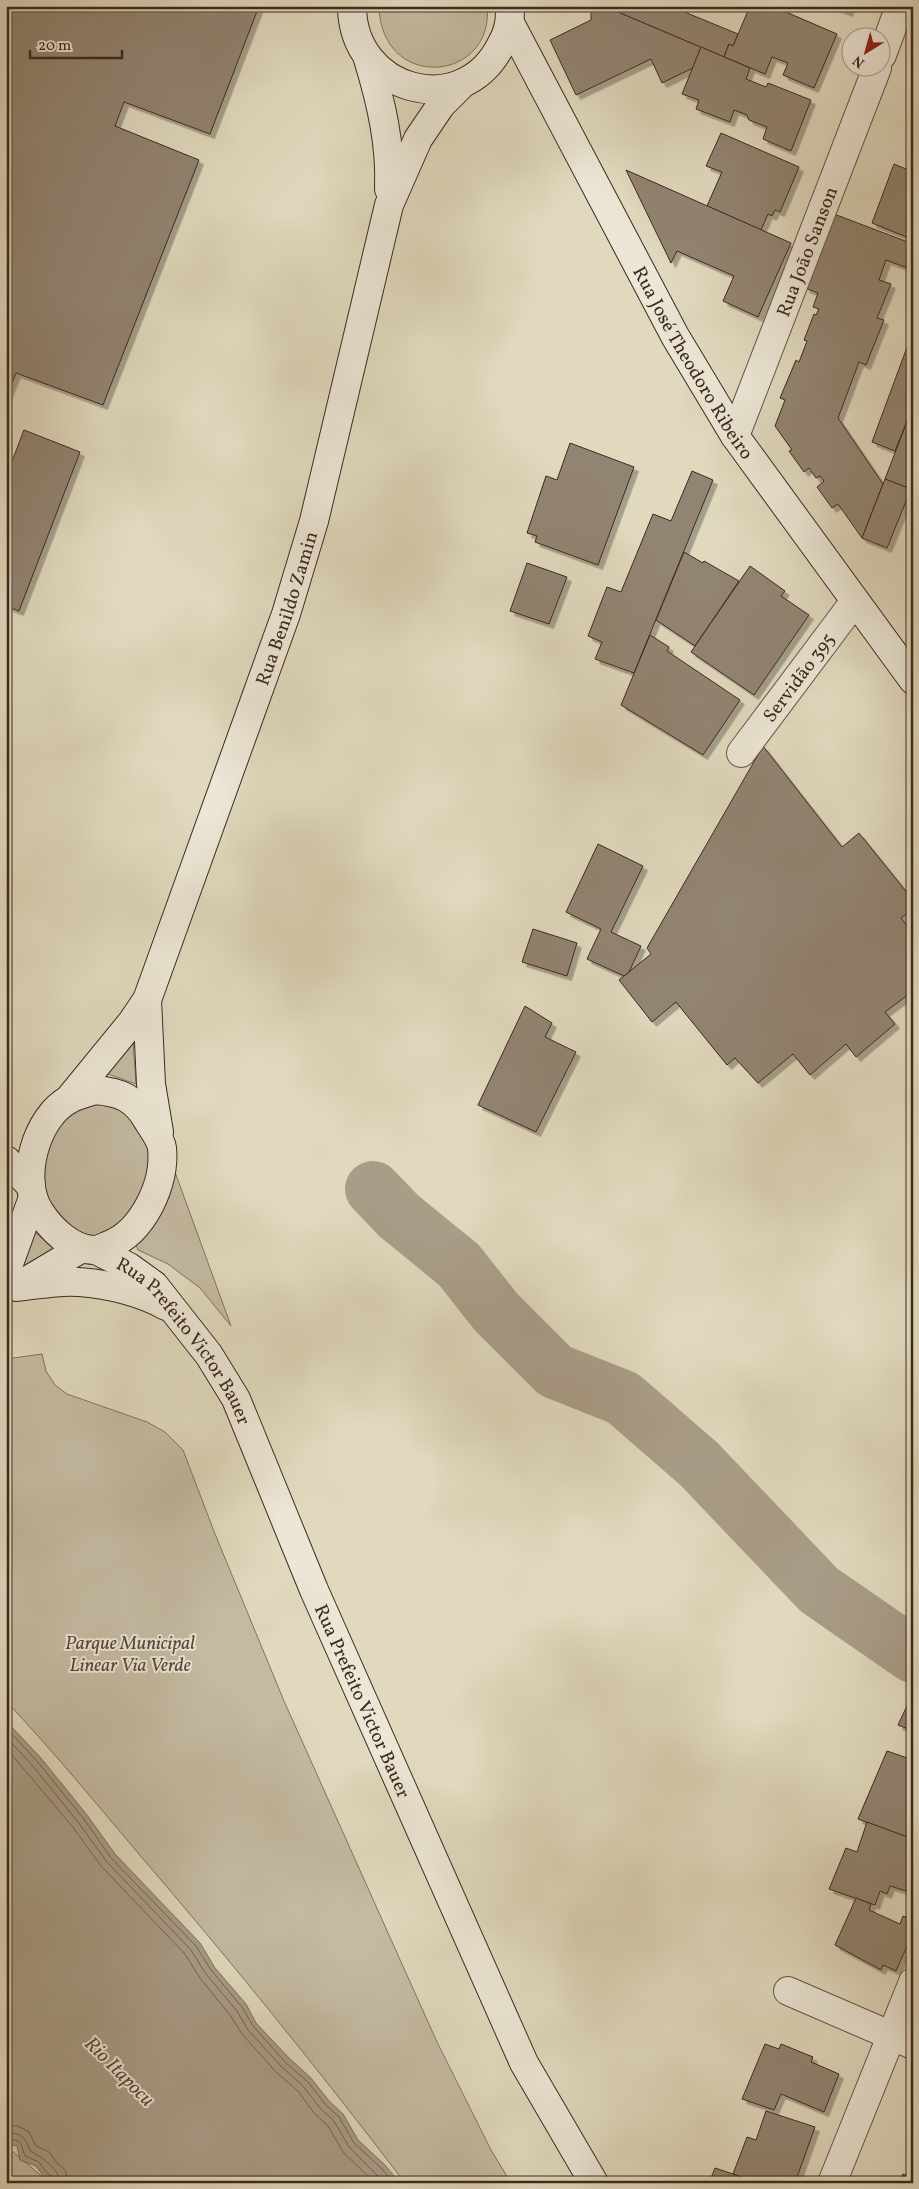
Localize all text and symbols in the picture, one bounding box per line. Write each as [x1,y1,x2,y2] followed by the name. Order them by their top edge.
[30,28,122,60] scale bar
[842,28,892,78] north arrow
[38,36,71,57] text: 20 m
[849,51,869,72] text: N
[771,183,845,321] street label: Rua João Sanson
[626,262,759,465] street label: Rua José Theodoro Ribeiro
[250,529,325,689] street label: Rua Benildo Zamin
[758,628,842,728] street label: Servidão 395
[111,1252,256,1429] street label: Rua Prefeito Victor Bauer
[307,1600,416,1803] street label: Rua Prefeito Victor Bauer
[65,1631,195,1679] park label: Parque Municipal Linear Via Verde
[77,2031,160,2114] water label: Rio Itapocu

